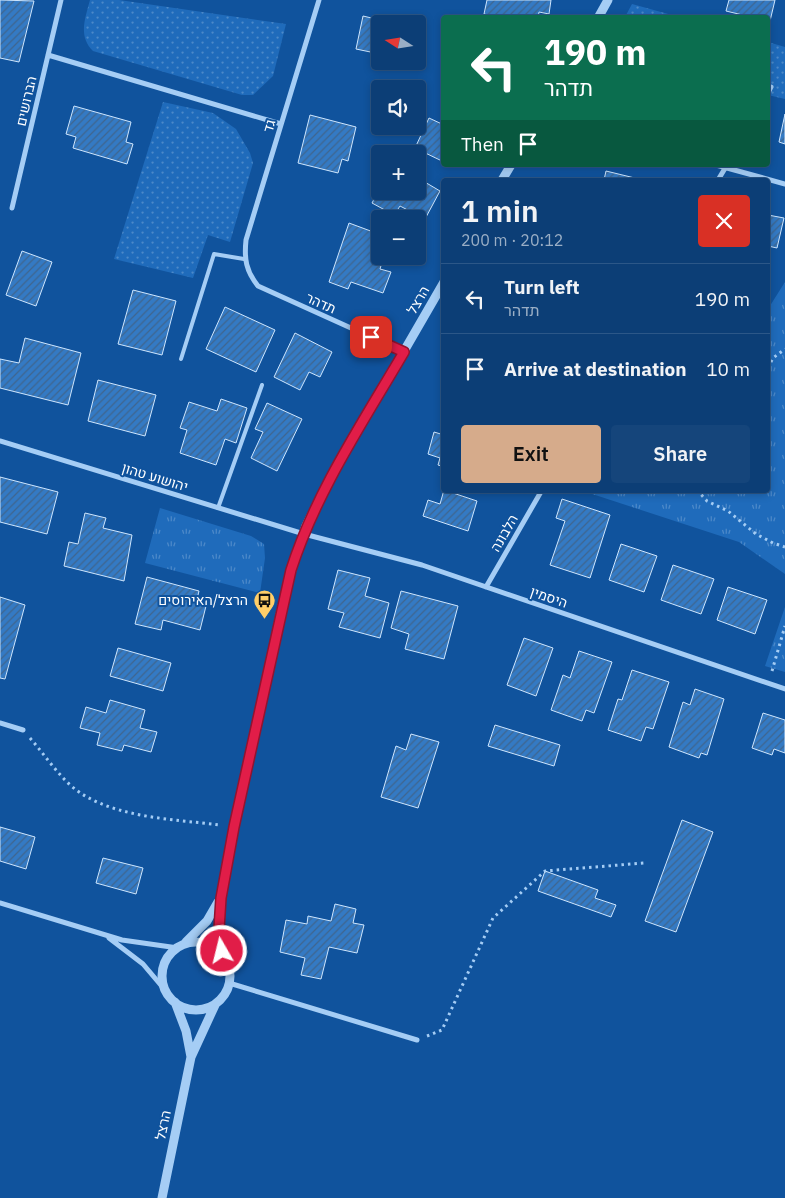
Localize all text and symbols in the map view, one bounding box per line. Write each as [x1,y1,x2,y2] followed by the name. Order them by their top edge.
[371,15,426,70] north arrow
[371,15,426,265] map controls
[544,29,647,75] text: 190 m
[461,35,526,100] icon: left
[544,73,593,102] text: תדהר
[12,74,40,128] street label: הברושים
[371,80,426,135] button: sound
[259,117,279,135] street label: גד
[514,130,542,158] icon: arrive
[461,132,504,156] text: Then
[371,145,426,200] button: +
[461,191,539,230] text: 1 min
[698,195,750,247] button: close
[371,210,426,265] button: −
[461,230,563,250] text: 200 m · 20:12
[504,275,580,299] text: Turn left
[403,283,433,317] street label: הרצל
[461,285,489,313] icon: left
[695,287,750,311] text: 190 m
[303,288,339,318] street label: תדהר
[504,300,540,320] text: תדהר
[350,316,392,358] pin
[357,323,385,351] icon: arrive
[461,355,489,383] icon: arrive
[504,357,687,381] text: Arrive at destination
[706,357,750,381] text: 10 m
[461,425,601,483] button: Exit
[611,425,750,483] button: Share
[120,458,190,496] street label: יהושוע טהון
[486,511,522,555] street label: הלבונה
[528,582,570,612] street label: היסמין
[252,588,276,619] bus stop icon: הרצל/האירוסים
[158,591,248,609] place label: הרצל/האירוסים
[195,924,247,976] position arrow
[151,1108,175,1142] street label: הרצל

